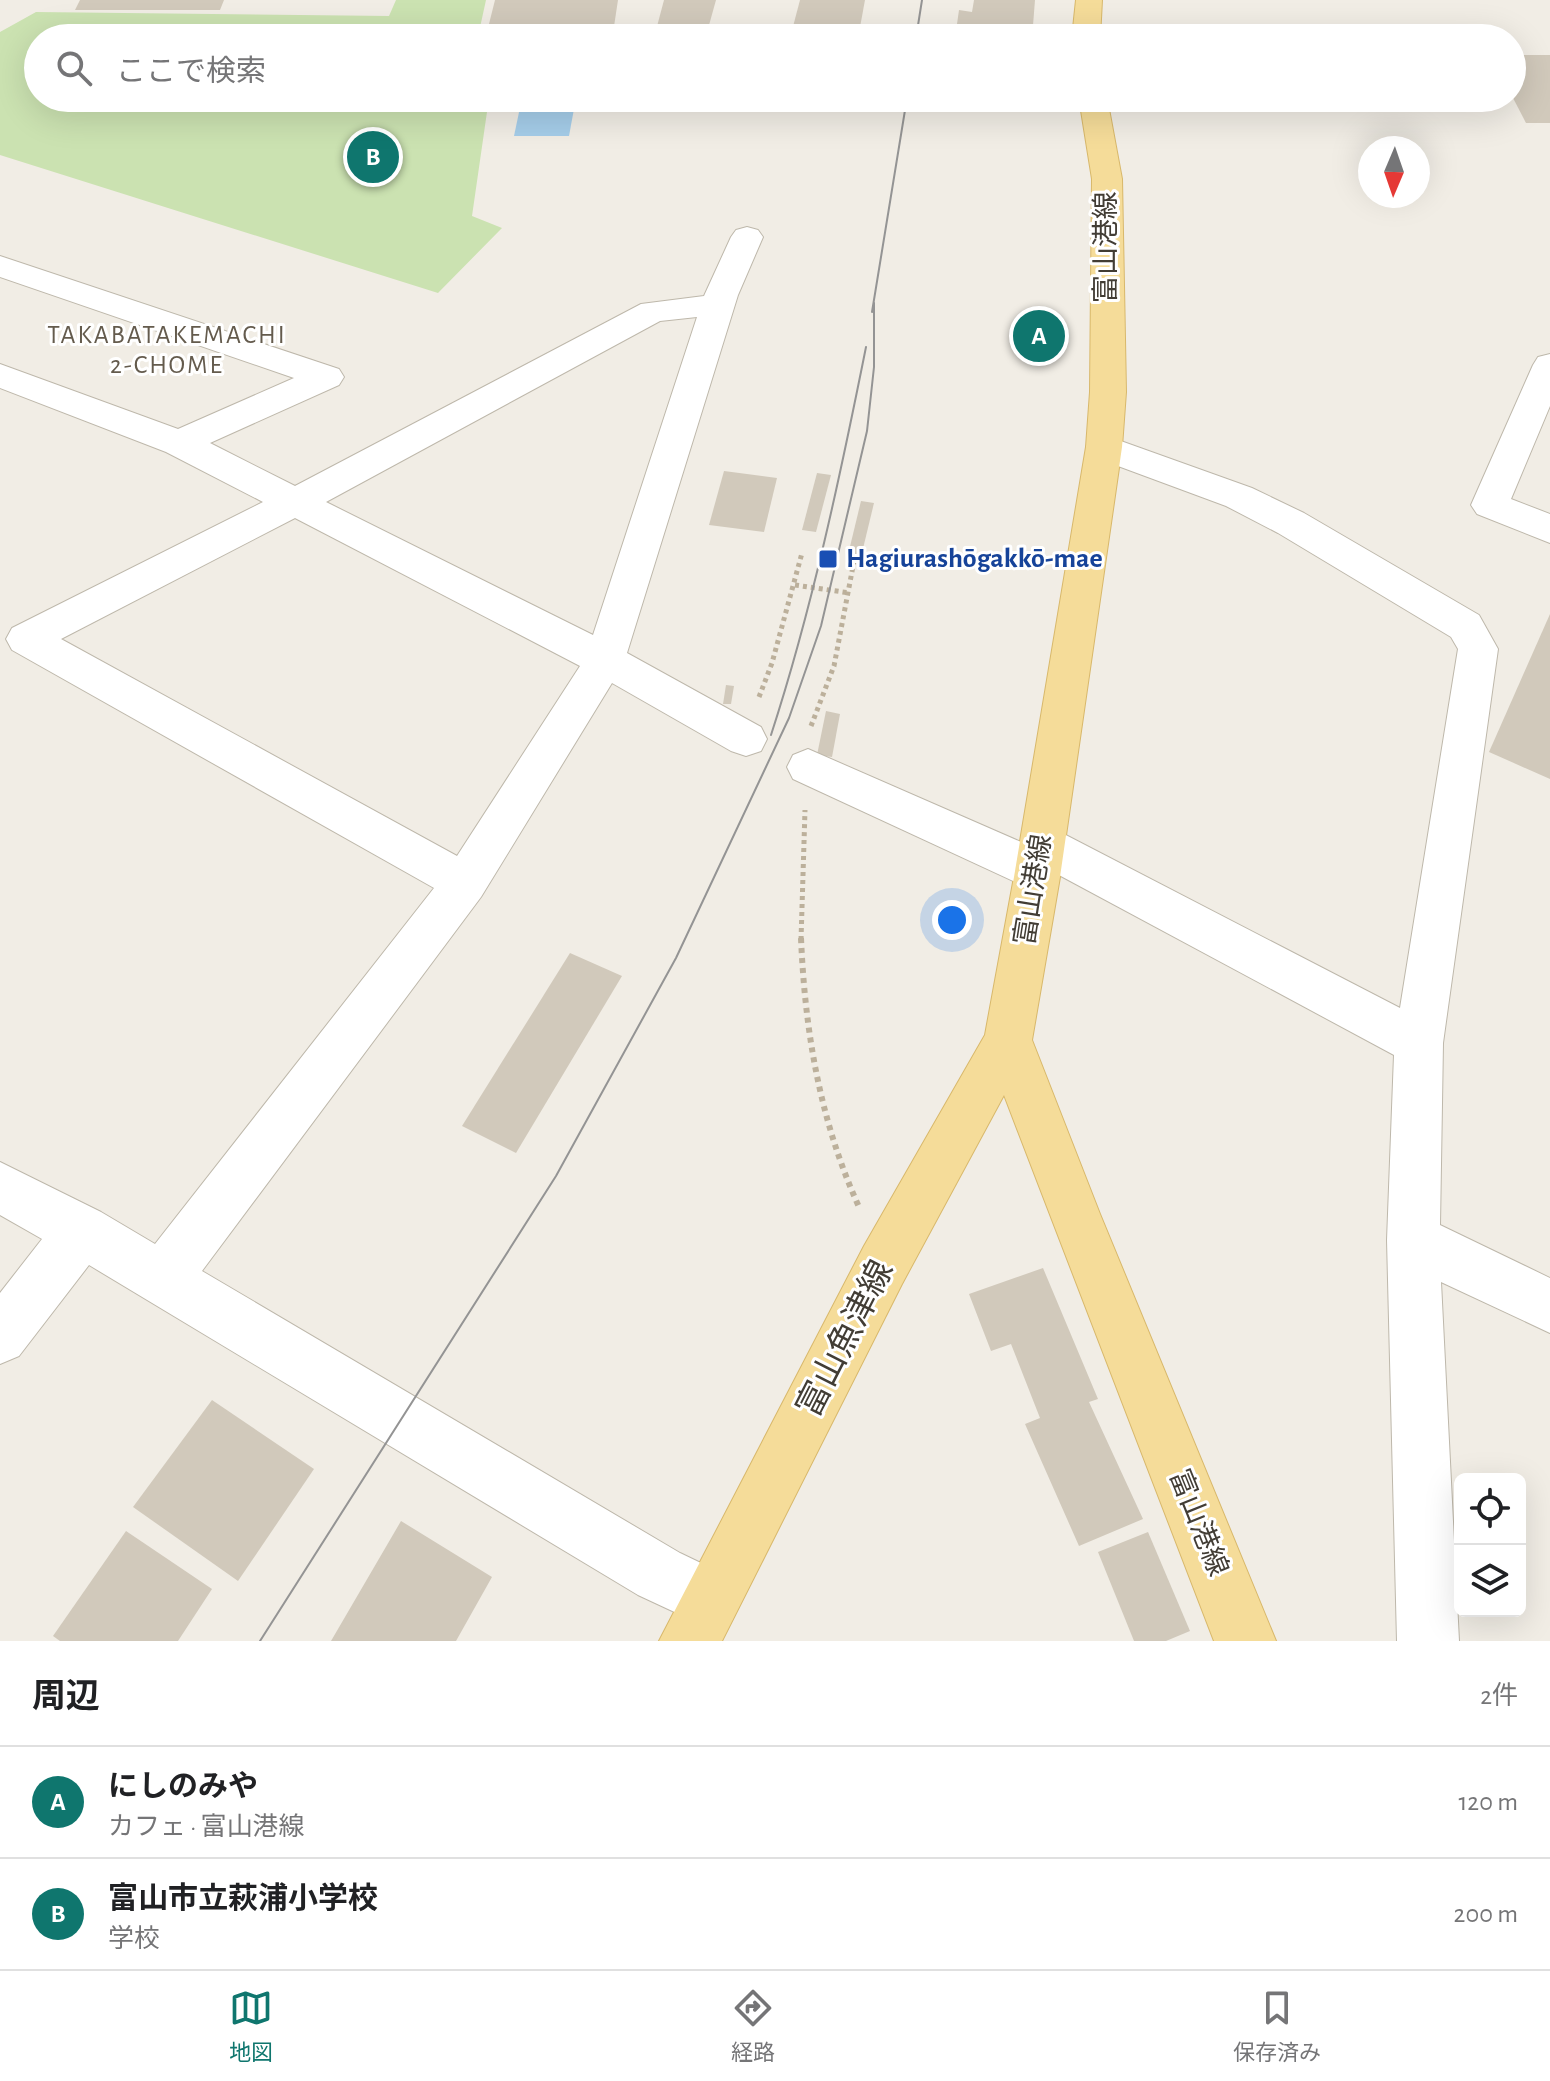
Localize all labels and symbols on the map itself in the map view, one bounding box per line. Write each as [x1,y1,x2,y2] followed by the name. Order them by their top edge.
[347,127,399,187] pin: B
[1358,136,1430,208] north arrow
[1091,191,1121,303] street label: 富山港線
[1013,306,1065,366] pin: A
[47,322,287,378] district label: TAKABATAKEMACHI 2-CHOME
[846,545,1103,573] place label: Hagiurashōgakkō-mae
[817,548,839,570] marker: Hagiurashōgakkō-mae
[1009,832,1057,948] street label: 富山港線
[932,900,972,940] your location
[790,1255,900,1422] street label: 富山魚津線
[1164,1465,1234,1580] street label: 富山港線

